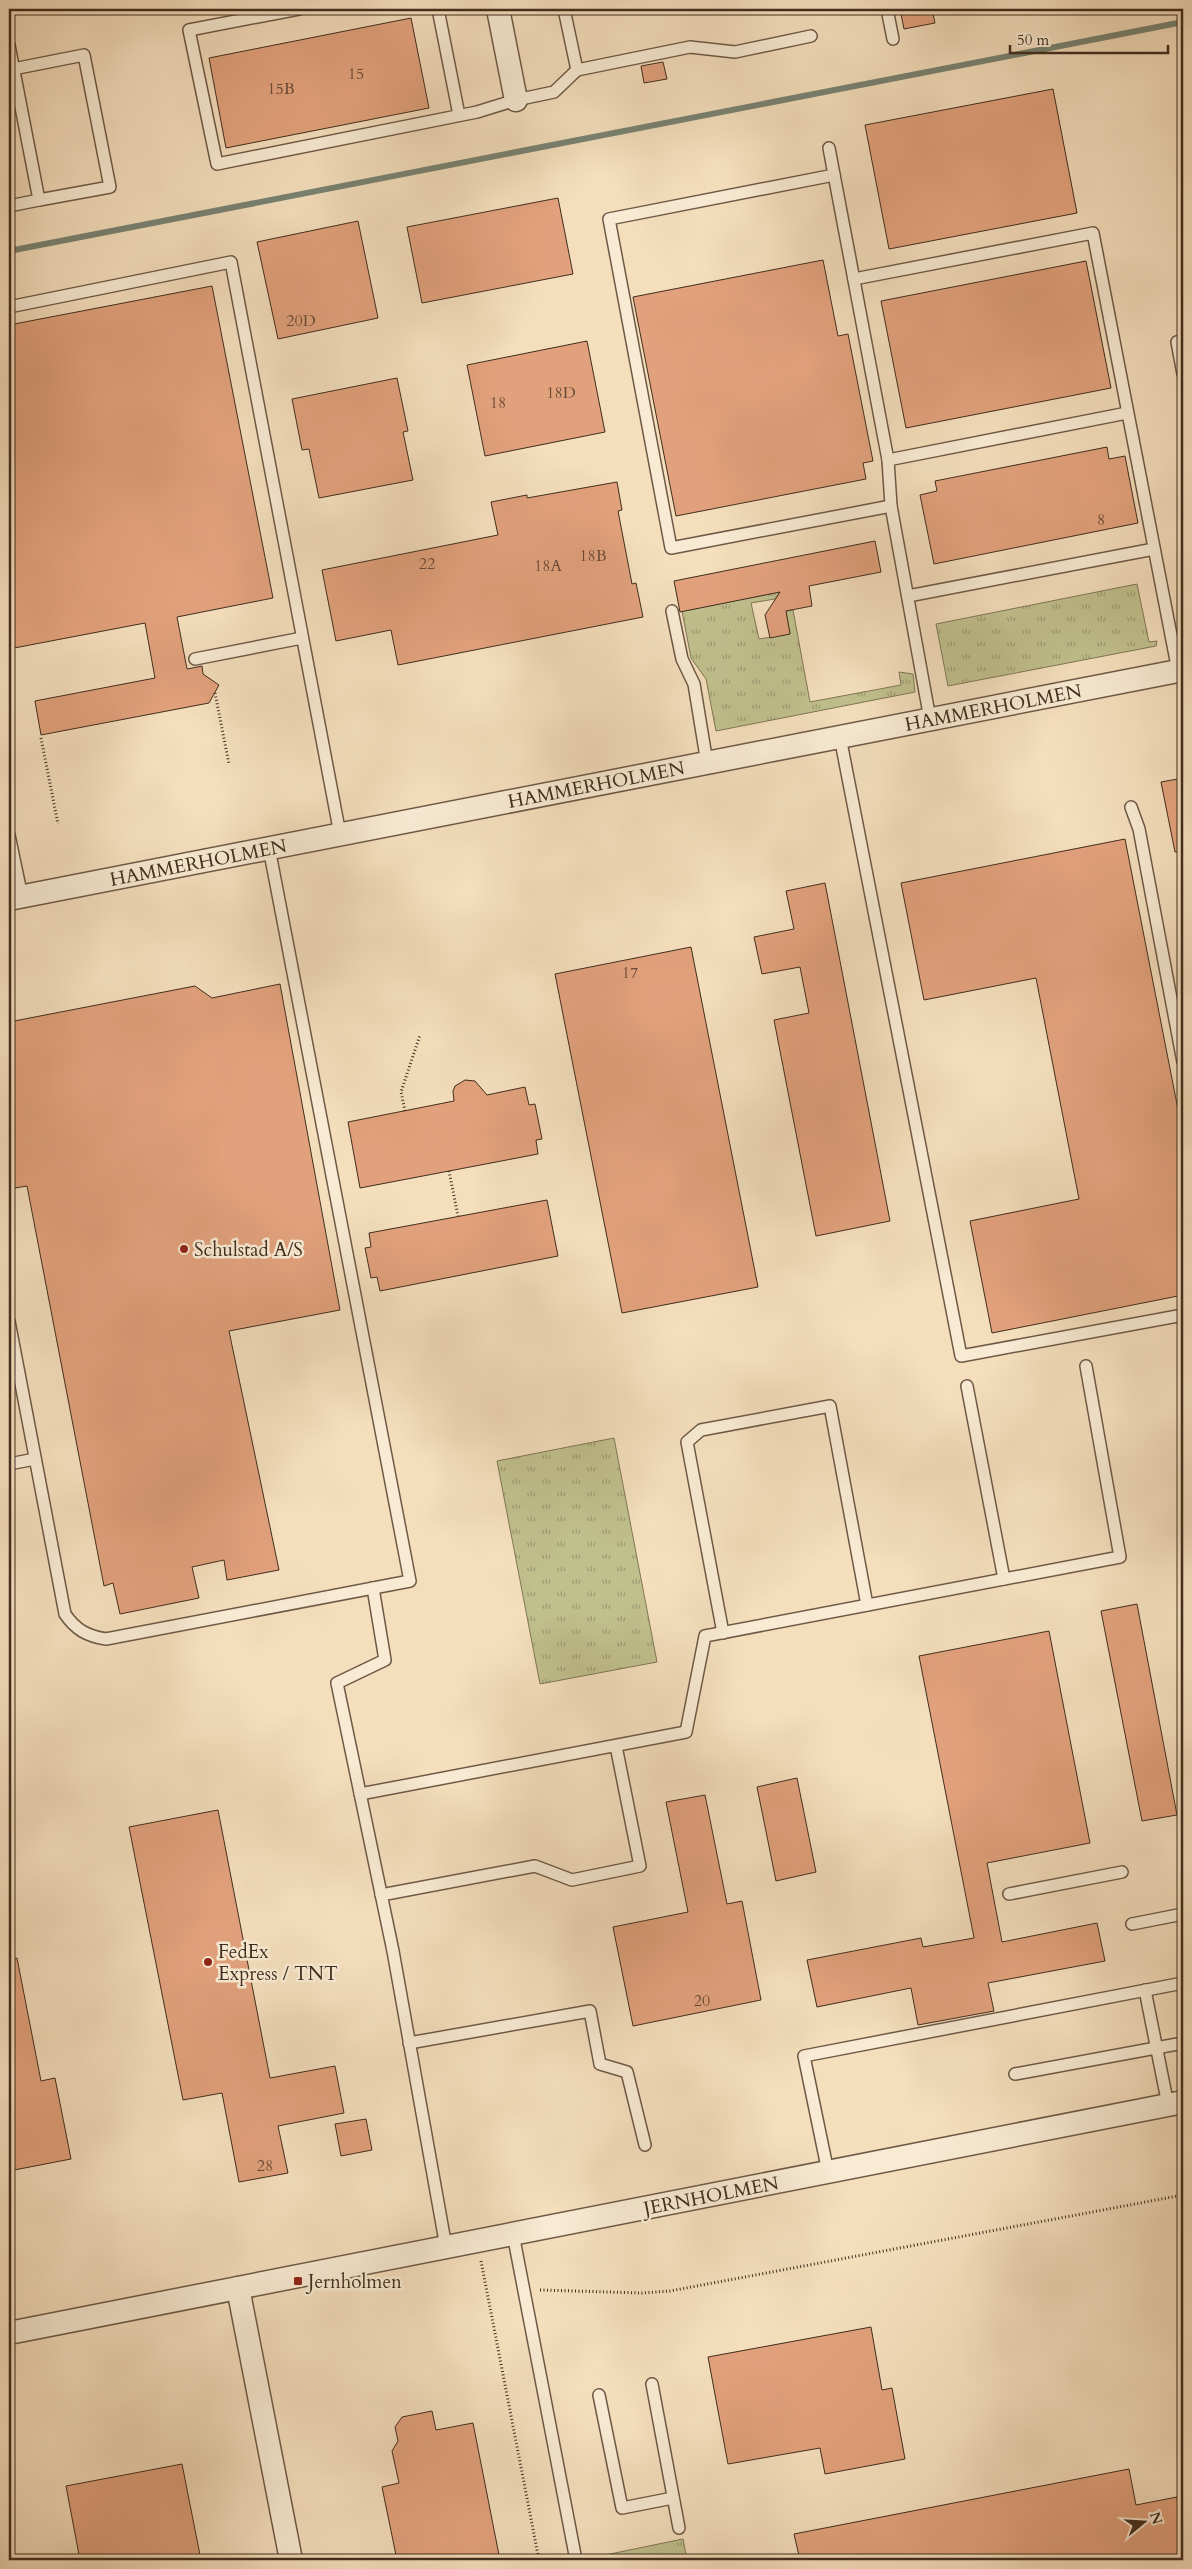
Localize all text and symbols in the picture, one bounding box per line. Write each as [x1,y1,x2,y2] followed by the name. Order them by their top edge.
[1010,22,1167,54] scale bar
[1017,30,1049,50] text: 50 m
[348,63,364,85] house number: 15
[267,78,295,100] house number: 15B
[286,310,316,332] house number: 20D
[546,382,576,404] house number: 18D
[490,392,506,414] house number: 18
[1097,509,1105,531] house number: 8
[579,545,607,567] house number: 18B
[419,553,435,575] house number: 22
[534,555,563,577] house number: 18A
[903,678,1084,738] street label: HAMMERHOLMEN
[506,755,687,815] street label: HAMMERHOLMEN
[108,833,289,893] street label: HAMMERHOLMEN
[622,962,638,984] house number: 17
[194,1237,303,1263] place label: Schulstad A/S
[178,1243,190,1255] marker: Schulstad A/S
[218,1939,338,1987] place label: FedEx Express / TNT
[202,1956,214,1968] marker: FedEx Express / TNT
[694,1990,710,2012] house number: 20
[257,2155,273,2177] house number: 28
[638,2170,781,2222] street label: JERNHOLMEN
[305,2269,402,2295] place label: Jernholmen
[292,2275,304,2287] marker: Jernholmen
[1120,2496,1170,2546] north arrow
[1145,2509,1167,2527] text: N

